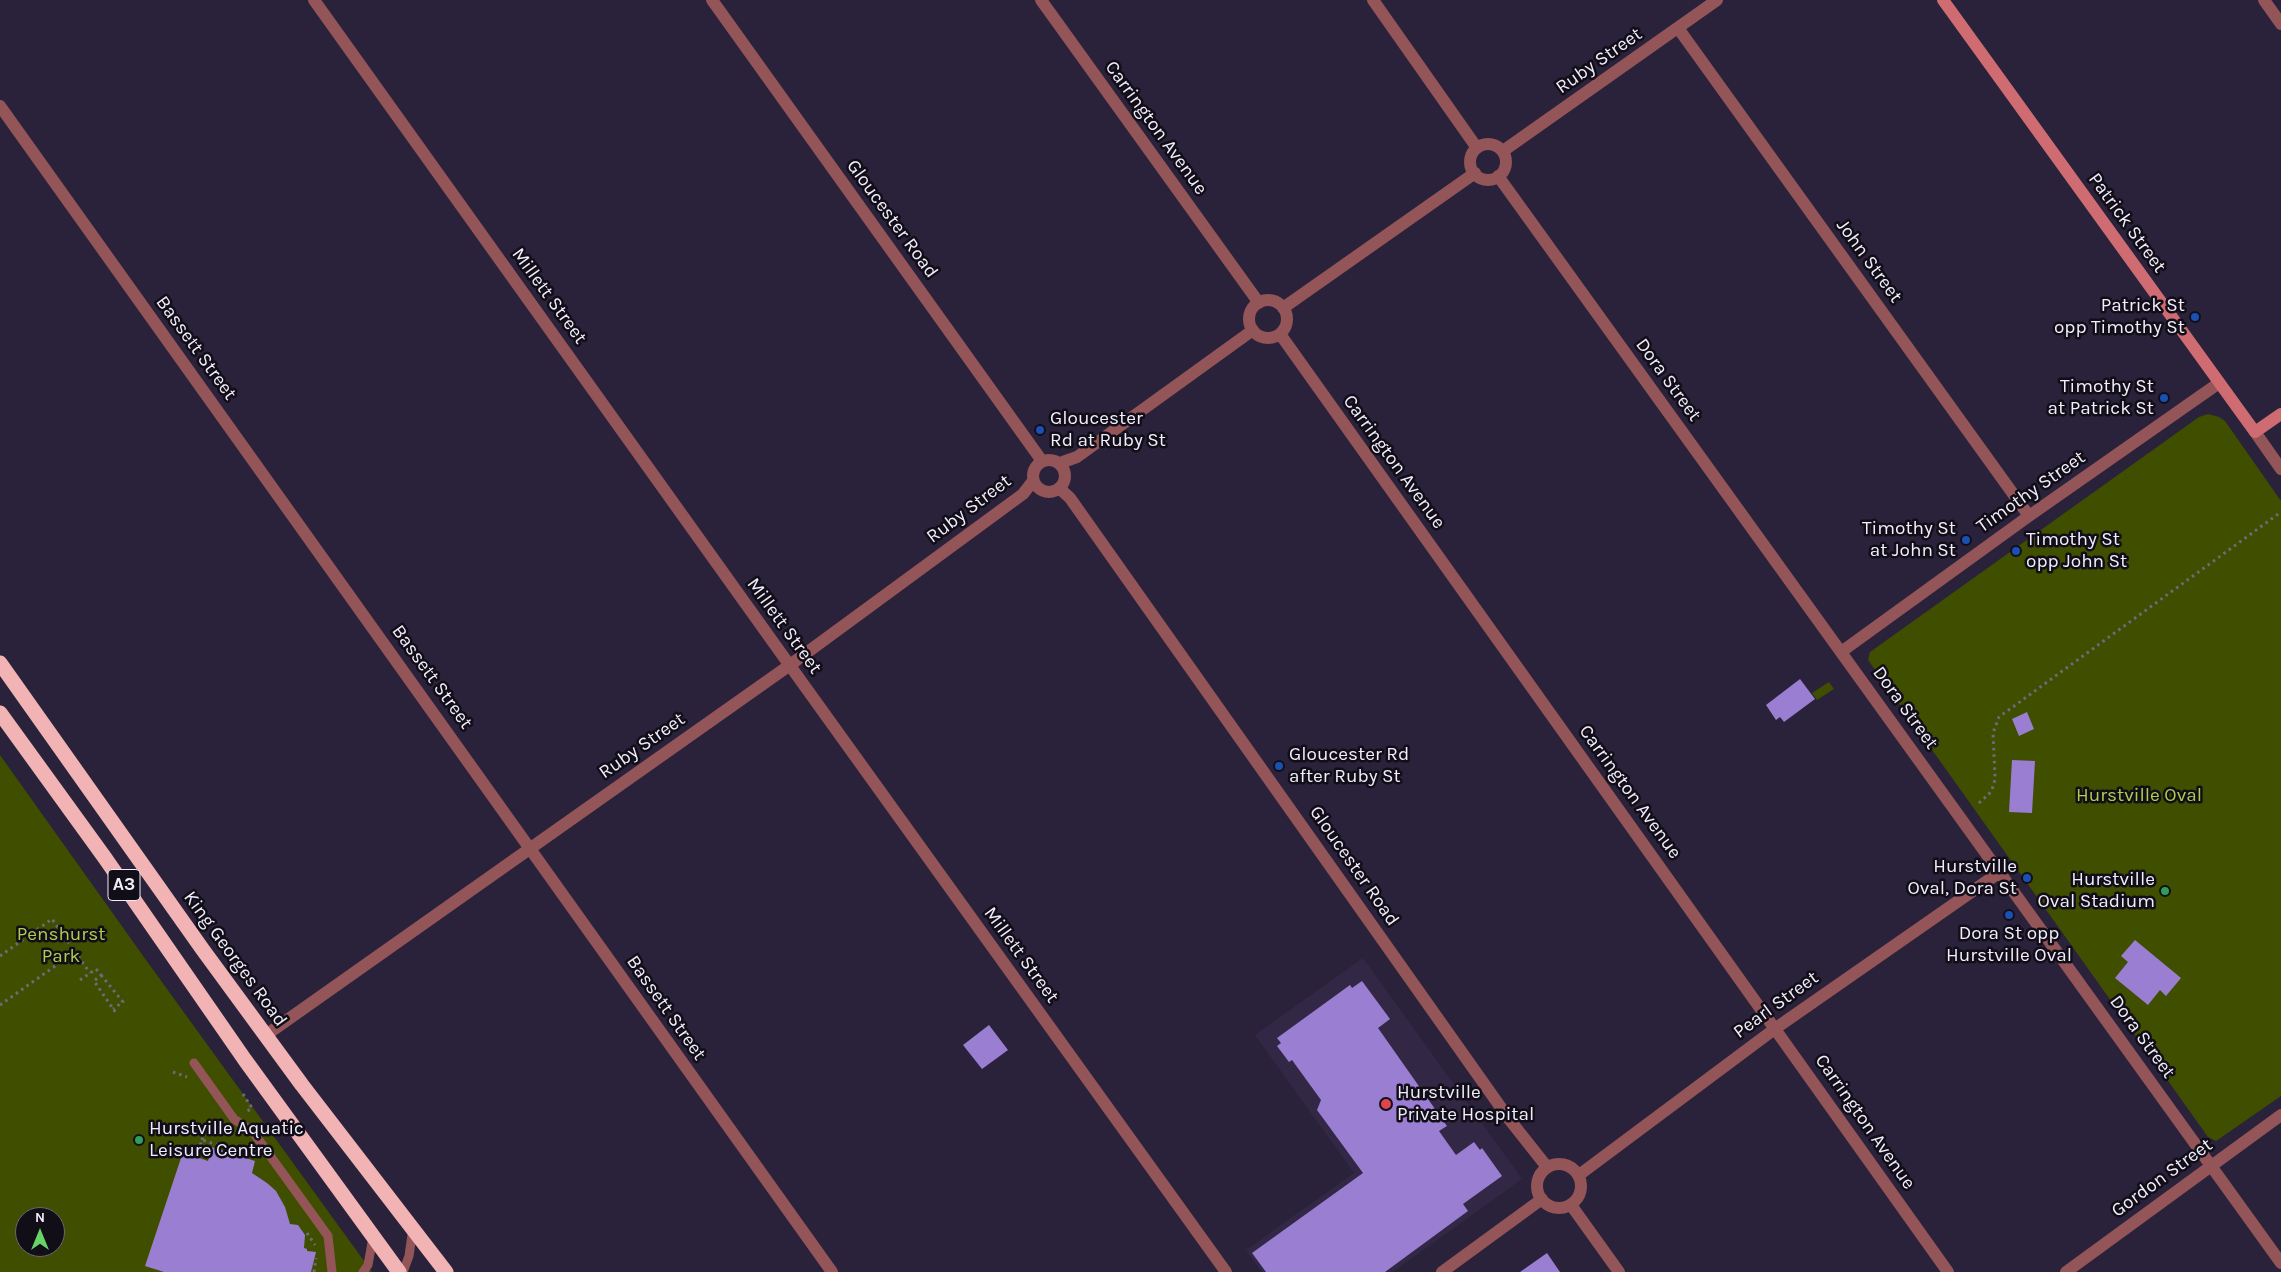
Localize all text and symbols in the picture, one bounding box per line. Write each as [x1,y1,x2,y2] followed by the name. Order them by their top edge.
[1552,23,1646,99] street label: Ruby Street
[1100,57,1212,199] street label: Carrington Avenue
[841,155,943,283] street label: Gloucester Road
[2083,169,2171,277] street label: Patrick Street
[1831,215,1907,307] street label: John Street
[507,244,591,348] street label: Millett Street
[151,292,241,404] street label: Bassett Street
[2054,295,2185,339] place label: Patrick St opp Timothy St
[2189,311,2201,323] marker: Patrick St opp Timothy St
[1630,334,1706,426] street label: Dora Street
[2048,376,2154,420] place label: Timothy St at Patrick St
[1338,391,1450,533] street label: Carrington Avenue
[2158,392,2170,404] marker: Timothy St at Patrick St
[1050,408,1166,452] place label: Gloucester Rd at Ruby St
[1034,424,1046,436] marker: Gloucester Rd at Ruby St
[1972,446,2090,538] street label: Timothy Street
[922,470,1016,548] street label: Ruby Street
[1862,518,1956,562] place label: Timothy St at John St
[2026,529,2127,573] place label: Timothy St opp John St
[1960,534,1972,546] marker: Timothy St at John St
[2010,545,2022,557] marker: Timothy St opp John St
[742,574,826,678] street label: Millett Street
[387,621,477,733] street label: Bassett Street
[1867,662,1943,754] street label: Dora Street
[595,708,689,784] street label: Ruby Street
[1574,721,1686,863] street label: Carrington Avenue
[1289,744,1409,788] place label: Gloucester Rd after Ruby St
[1273,760,1285,772] marker: Gloucester Rd after Ruby St
[2076,785,2202,807] park label: Hurstville Oval
[1304,802,1404,930] street label: Gloucester Road
[1908,856,2017,900] place label: Hurstville Oval, Dora St
[2038,869,2155,913] place label: Hurstville Oval Stadium
[108,870,140,900] road number: A3
[2021,872,2033,884] marker: Hurstville Oval, Dora St
[2159,885,2171,897] marker: Hurstville Oval Stadium
[178,887,292,1031] street label: King Georges Road
[979,903,1063,1007] street label: Millett Street
[2003,909,2015,921] marker: Dora St opp Hurstville Oval
[1946,923,2072,967] place label: Dora St opp Hurstville Oval
[17,924,105,968] park label: Penshurst Park
[621,951,711,1065] street label: Bassett Street
[1729,967,1823,1043] street label: Pearl Street
[2104,991,2180,1083] street label: Dora Street
[1810,1050,1920,1194] street label: Carrington Avenue
[1397,1082,1534,1126] place label: Hurstville Private Hospital
[1379,1097,1393,1111] marker: Hurstville Private Hospital
[149,1118,304,1162] place label: Hurstville Aquatic Leisure Centre
[133,1134,145,1146] marker: Hurstville Aquatic Leisure Centre
[2107,1134,2217,1222] street label: Gordon Street
[15,1207,65,1257] north arrow
[35,1209,45,1226] text: N

